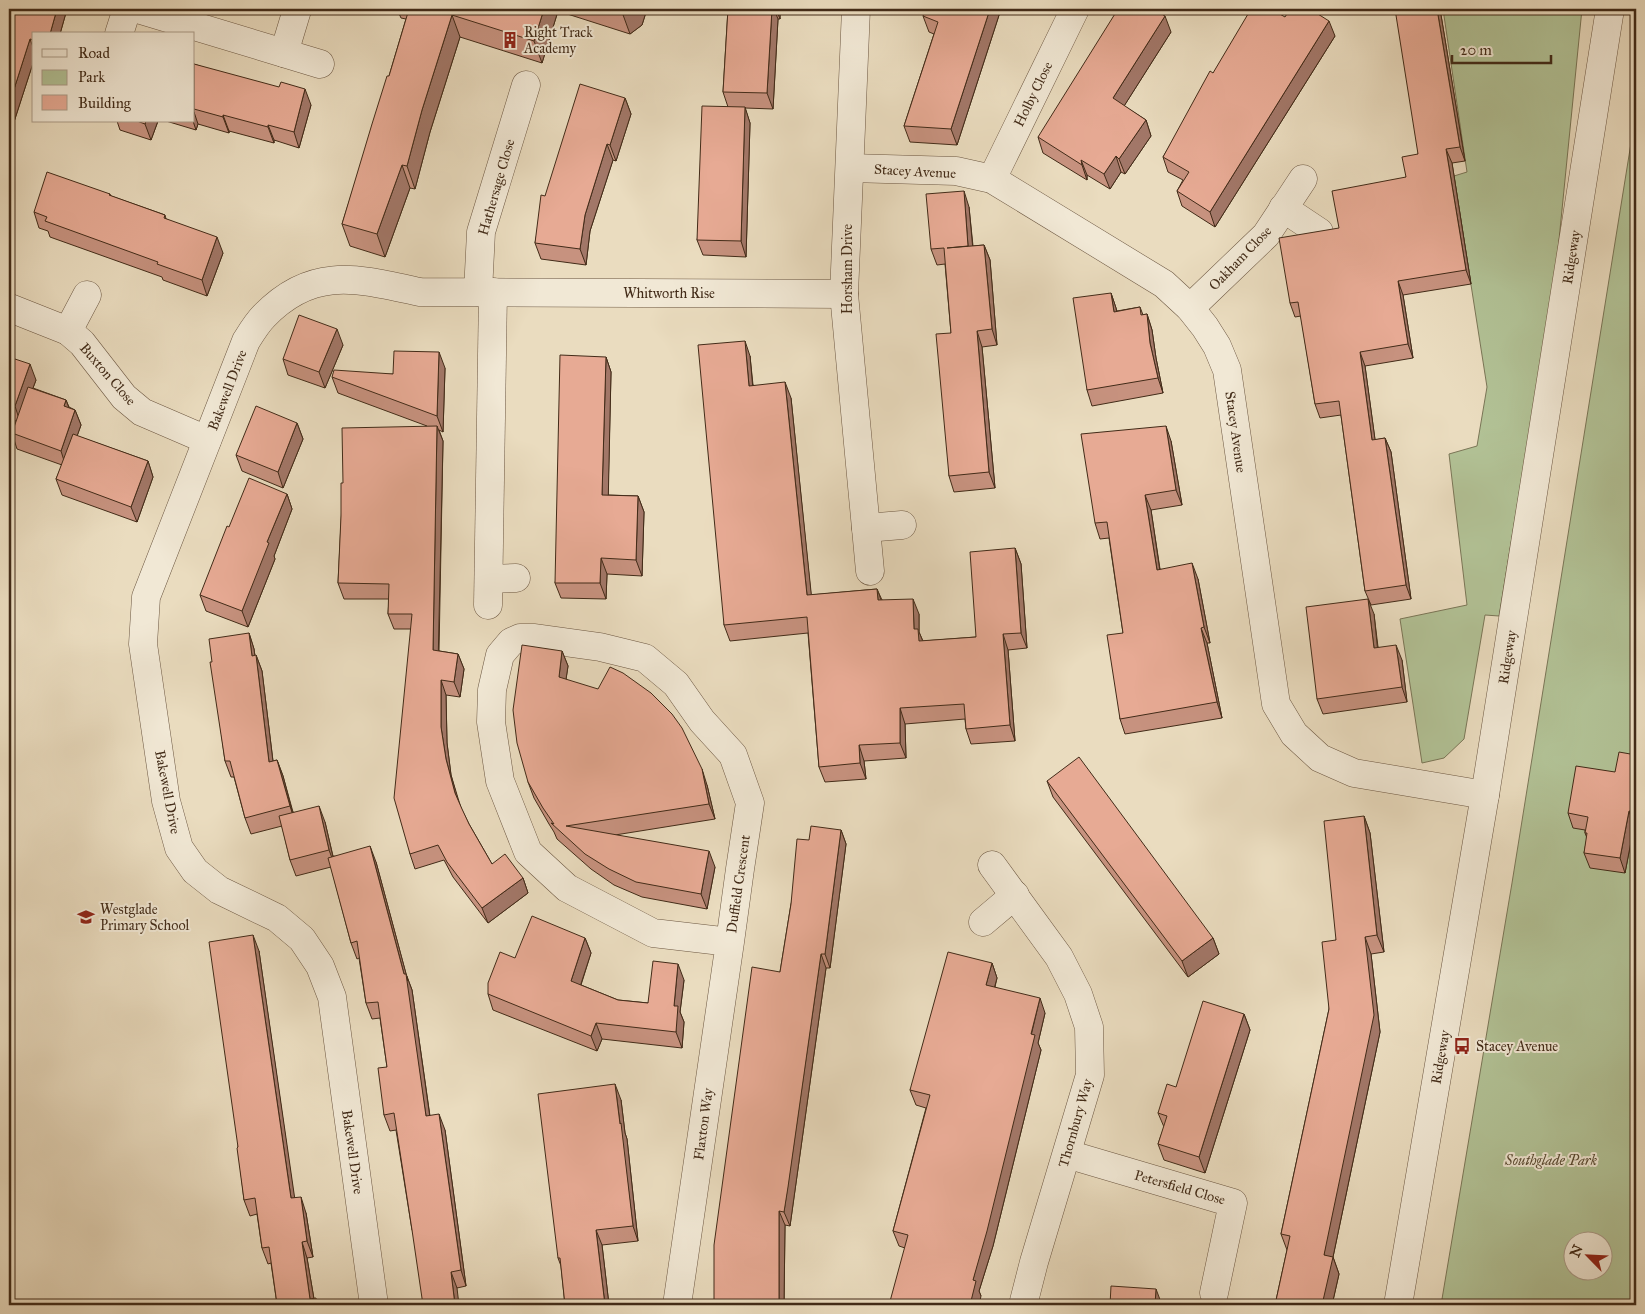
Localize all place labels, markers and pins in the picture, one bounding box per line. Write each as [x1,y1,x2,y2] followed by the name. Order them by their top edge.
[523,24,593,57] place label: Right Track Academy
[500,30,520,50] building icon: Right Track Academy
[100,901,189,934] place label: Westglade Primary School
[76,907,96,927] school or university icon: Westglade Primary School
[1452,1036,1472,1056] bus stop icon: Stacey Avenue
[1476,1038,1558,1055] place label: Stacey Avenue

